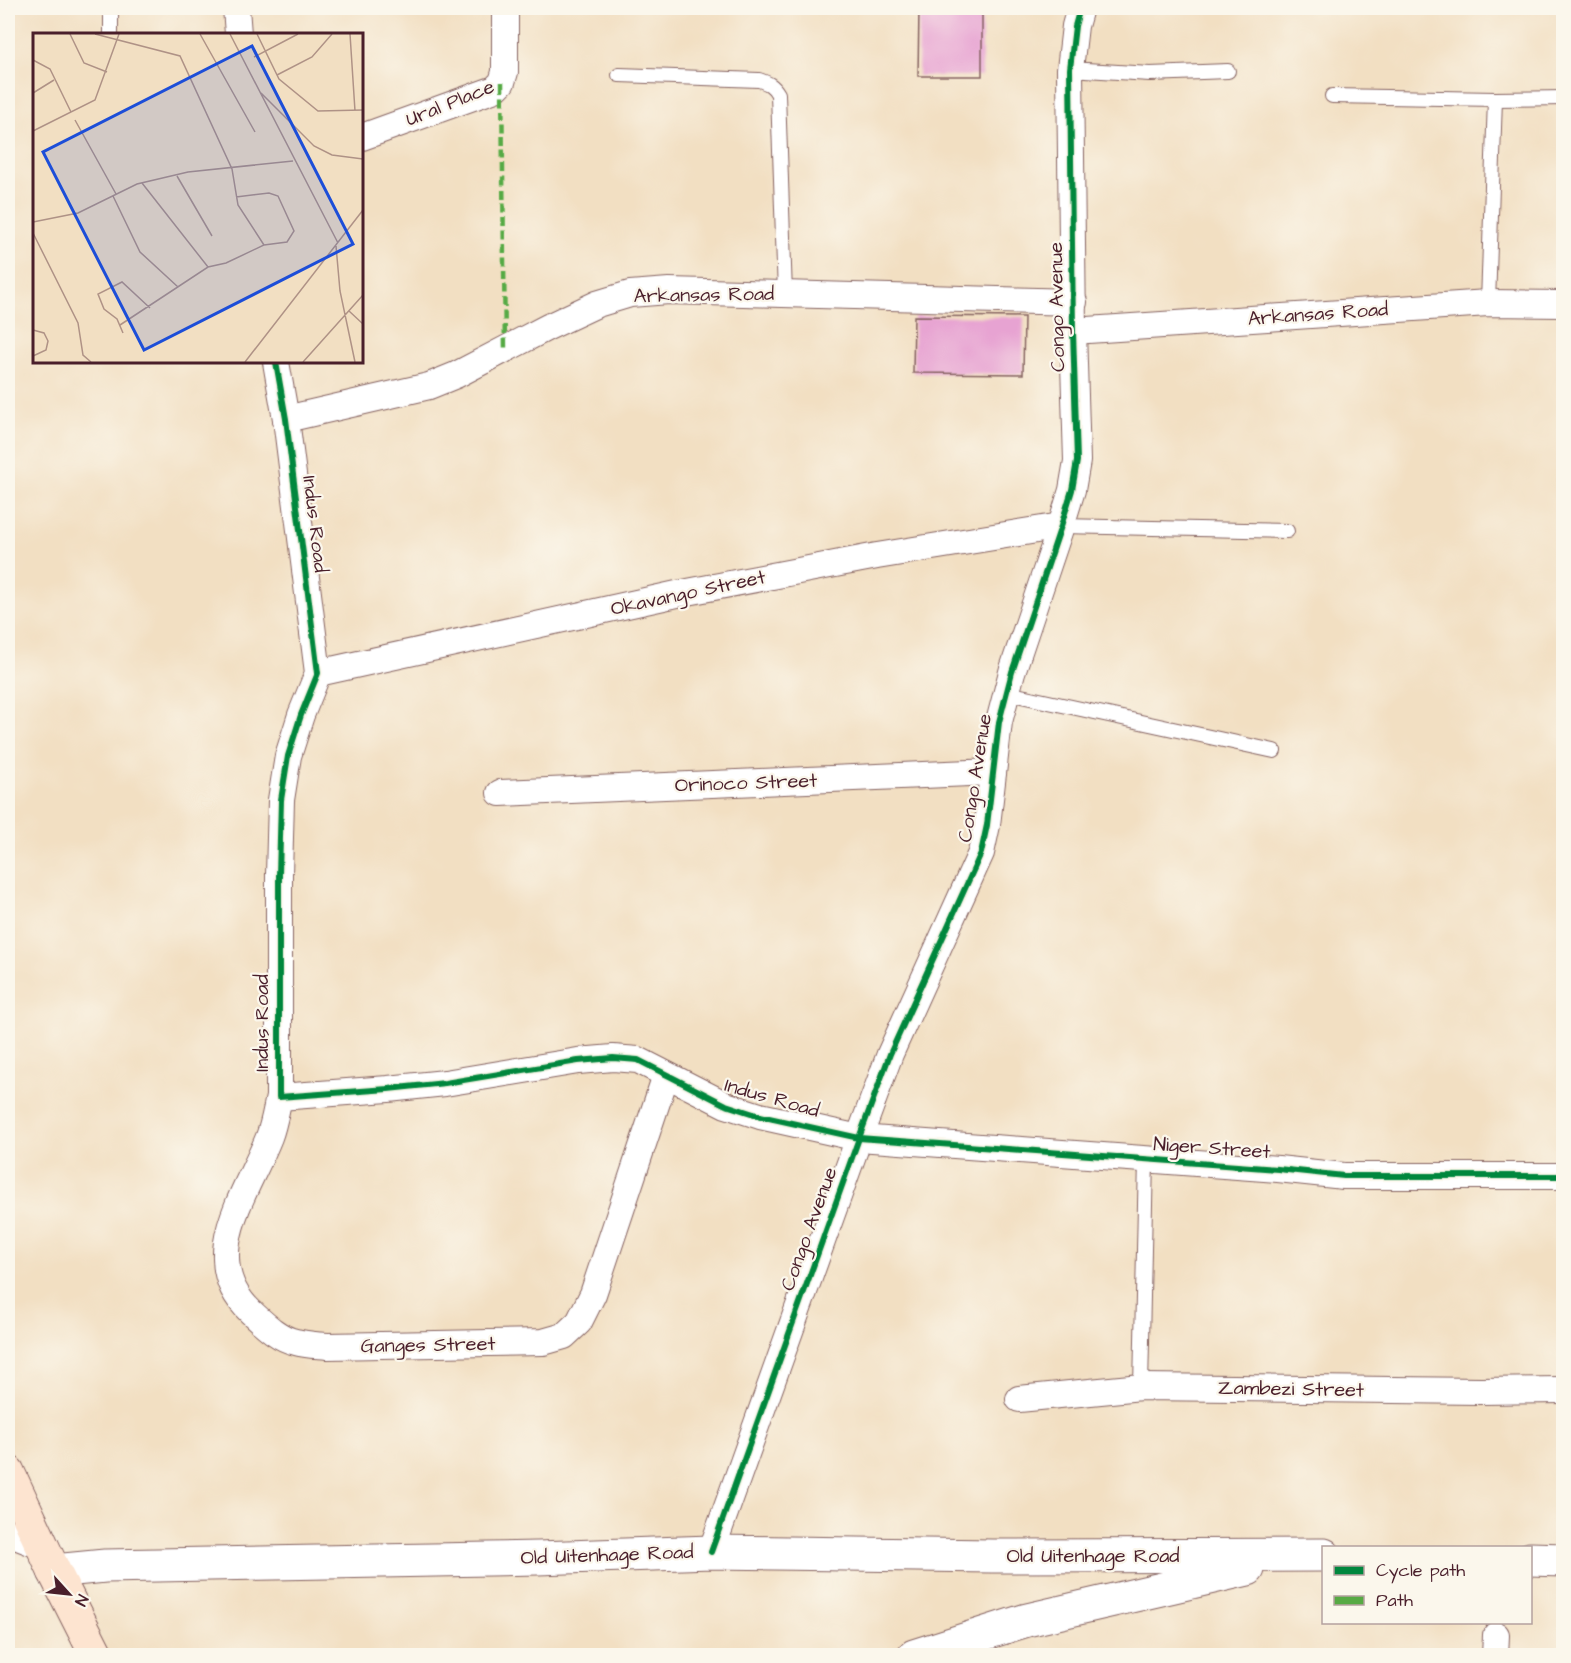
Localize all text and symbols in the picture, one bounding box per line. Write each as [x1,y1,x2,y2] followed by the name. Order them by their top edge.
[33,33,363,363] inset map
[402,73,499,133] street label: Ural Place
[1042,242,1073,372] street label: Congo Avenue
[634,280,774,310] street label: Arkansas Road
[1247,295,1389,333] street label: Arkansas Road
[295,474,335,574] street label: Indus Road
[608,563,768,624] street label: Okavango Street
[951,711,1000,845] street label: Congo Avenue
[674,767,818,799] street label: Orinoco Street
[248,974,276,1072] street label: Indus Road
[721,1071,823,1125] street label: Indus Road
[1152,1130,1272,1167] street label: Niger Street
[774,1163,845,1295] street label: Congo Avenue
[360,1330,496,1361] street label: Ganges Street
[1218,1374,1364,1404] street label: Zambezi Street
[520,1538,694,1573] street label: Old Uitenhage Road
[1006,1542,1180,1571] street label: Old Uitenhage Road
[1322,1546,1532,1624] legend
[1376,1558,1465,1584] text: Cycle path
[39,1564,99,1624] north arrow
[1376,1588,1413,1613] text: Path
[69,1591,94,1610] text: N

